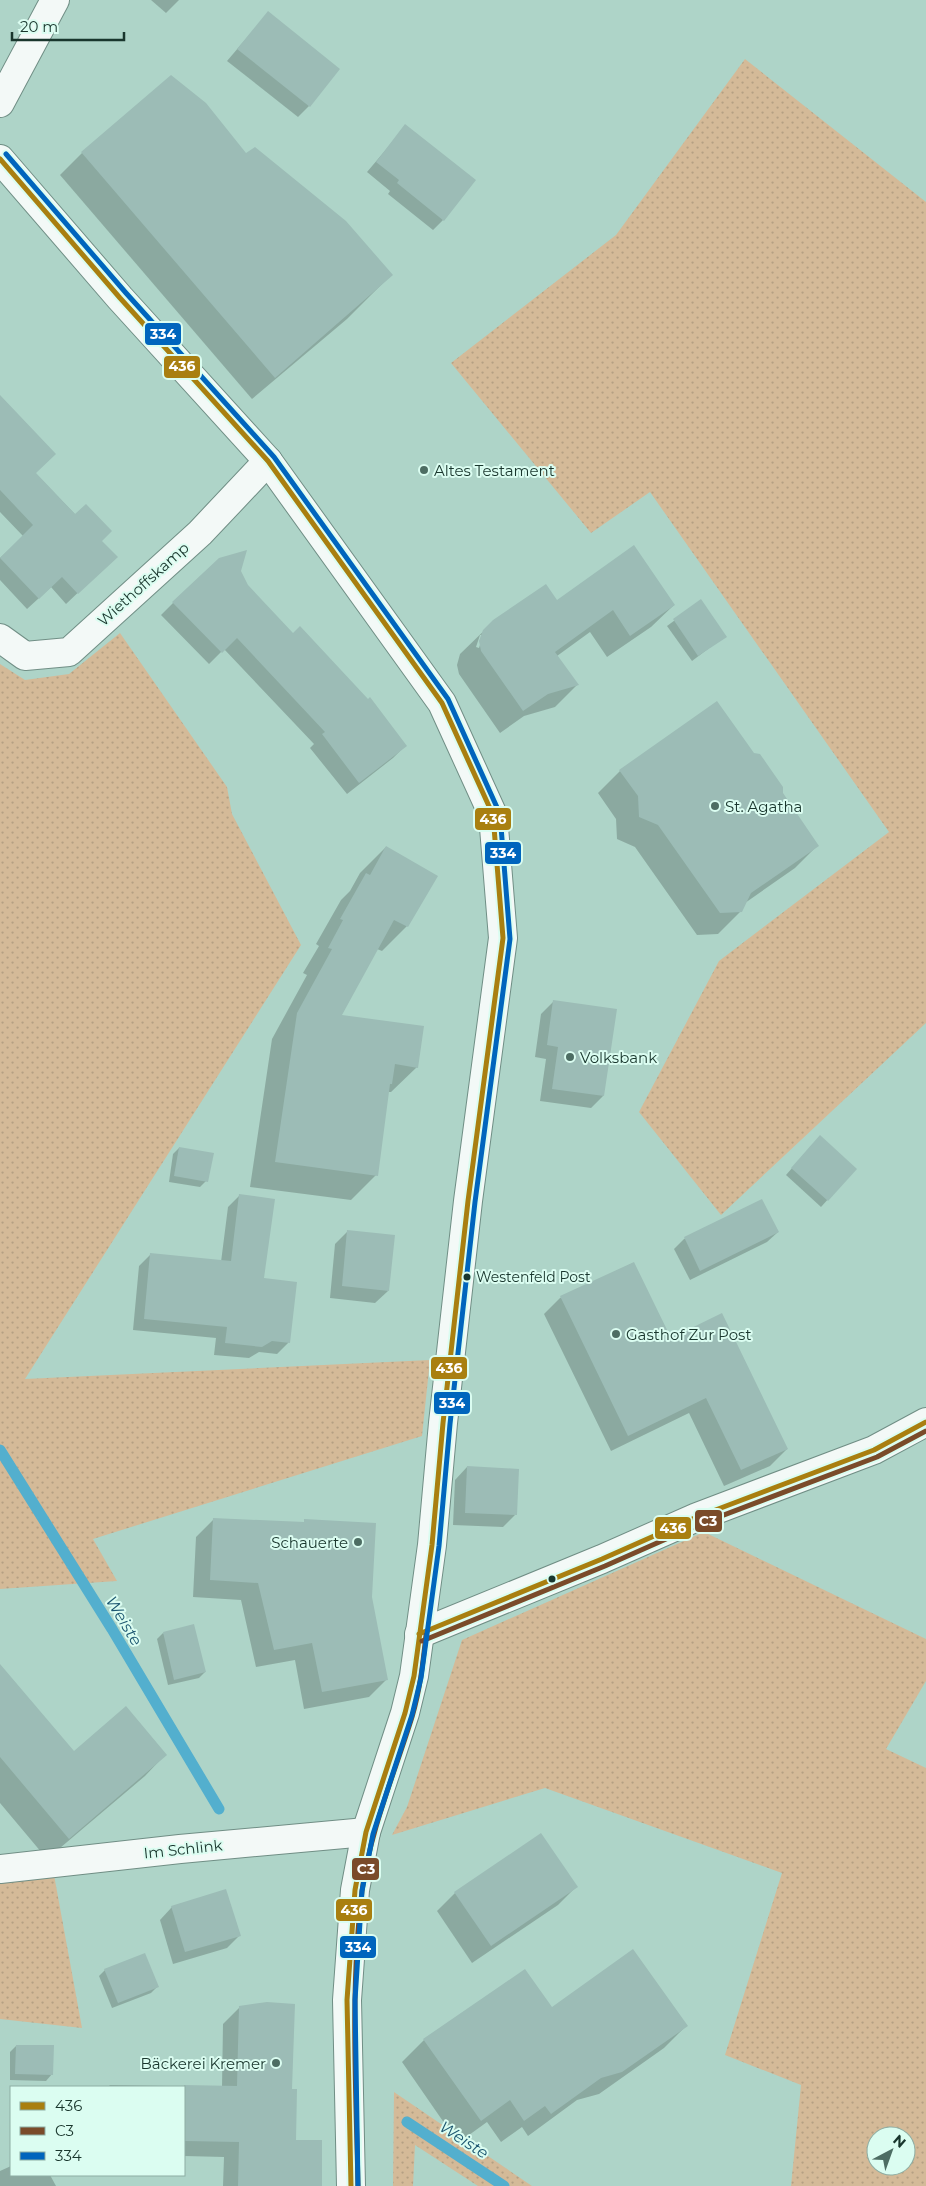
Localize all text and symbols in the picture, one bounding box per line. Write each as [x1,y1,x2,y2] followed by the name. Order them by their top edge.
[12,10,125,42] scale bar
[20,17,58,36] text: 20 m
[144,322,182,346] line badge: 334
[149,325,176,343] text: 334
[163,355,201,379] line badge: 436
[169,357,195,375] text: 436
[434,461,555,480] place label: Altes Testament
[418,464,430,476] marker: Altes Testament
[93,538,193,630] street label: Wiethoffskamp
[725,797,802,816] place label: St. Agatha
[709,800,721,812] marker: St. Agatha
[474,807,512,831] line badge: 436
[480,810,506,828] text: 436
[484,841,522,865] line badge: 334
[489,844,516,862] text: 334
[580,1048,657,1067] place label: Volksbank
[564,1051,576,1063] marker: Volksbank
[476,1268,591,1286] place label: Westenfeld Post
[462,1272,472,1282] marker: Westenfeld Post
[626,1325,751,1344] place label: Gasthof Zur Post
[610,1328,622,1340] marker: Gasthof Zur Post
[430,1356,468,1380] line badge: 436
[436,1359,462,1377] text: 436
[433,1391,471,1415] line badge: 334
[438,1394,465,1412] text: 334
[694,1509,723,1533] line badge: C3
[699,1512,717,1530] text: C3
[654,1516,692,1540] line badge: 436
[660,1519,686,1537] text: 436
[271,1533,348,1552] place label: Schauerte
[352,1536,364,1548] marker: Schauerte
[547,1574,557,1584] unlabelled marker
[102,1593,146,1649] water label: Weiste
[143,1835,223,1863] street label: Im Schlink
[351,1857,380,1881] line badge: C3
[357,1860,375,1878] text: C3
[335,1898,373,1922] line badge: 436
[341,1901,367,1919] text: 436
[339,1935,377,1959] line badge: 334
[344,1938,371,1956] text: 334
[141,2054,266,2073] place label: Bäckerei Kremer
[270,2057,282,2069] marker: Bäckerei Kremer
[10,2086,185,2176] legend
[55,2096,82,2115] text: 436
[436,2117,492,2163] water label: Weiste
[55,2121,74,2140] text: C3
[866,2126,916,2176] north arrow
[889,2131,910,2152] text: N
[55,2146,82,2165] text: 334

